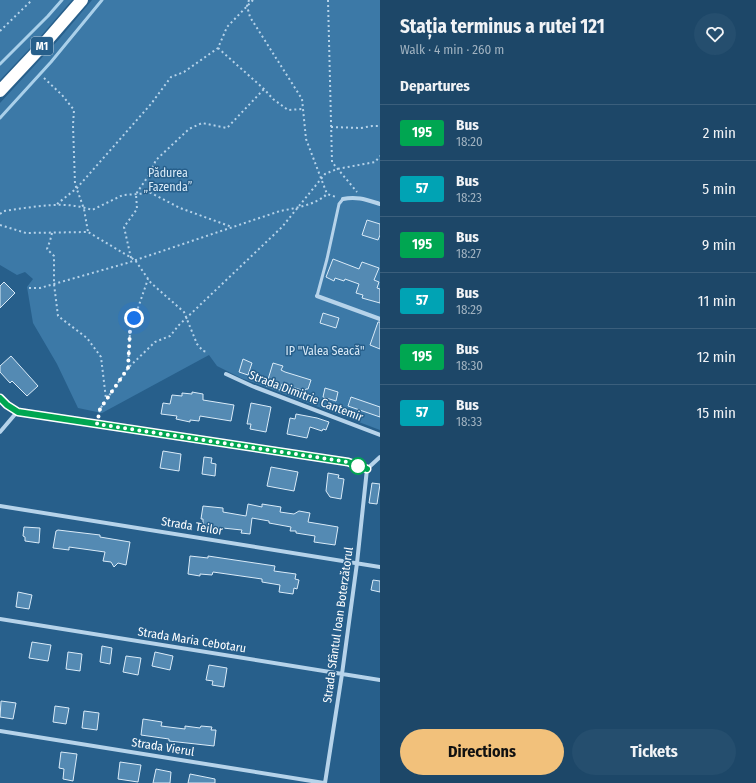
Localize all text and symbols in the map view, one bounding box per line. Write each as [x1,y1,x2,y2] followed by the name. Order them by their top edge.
[694,13,736,55] button: heart
[400,15,605,38] text: Stația terminus a rutei 121
[31,37,53,55] road number: M1
[400,42,504,57] text: Walk · 4 min · 260 m
[400,77,470,95] text: Departures
[456,116,479,134] text: Bus
[412,124,432,141] text: 195
[703,124,736,142] text: 2 min
[456,134,483,149] text: 18:20
[144,166,193,194] park label: Pădurea „Fazenda”
[456,172,479,190] text: Bus
[416,180,428,197] text: 57
[702,180,736,198] text: 5 min
[456,190,482,205] text: 18:23
[456,228,479,246] text: Bus
[412,236,432,253] text: 195
[702,236,736,254] text: 9 min
[456,246,481,261] text: 18:27
[456,284,479,302] text: Bus
[416,292,428,309] text: 57
[698,292,736,310] text: 11 min
[456,302,482,317] text: 18:29
[124,308,144,328] your location
[456,340,479,358] text: Bus
[286,344,364,358] park label: IP "Valea Seacă"
[412,348,432,365] text: 195
[697,348,736,366] text: 12 min
[456,358,483,373] text: 18:30
[247,368,366,425] street label: Strada Dimitrie Cantemir
[456,396,479,414] text: Bus
[416,404,428,421] text: 57
[697,404,736,422] text: 15 min
[456,414,482,429] text: 18:33
[349,457,367,475] unlabelled marker
[160,514,225,538] street label: Strada Teilor
[320,546,356,704] street label: Strada Sfântul Ioan Boterzătorul
[137,625,247,655] street label: Strada Maria Cebotaru
[400,729,564,775] button: Directions
[572,729,736,775] button: Tickets
[131,735,195,759] street label: Strada Vierul

